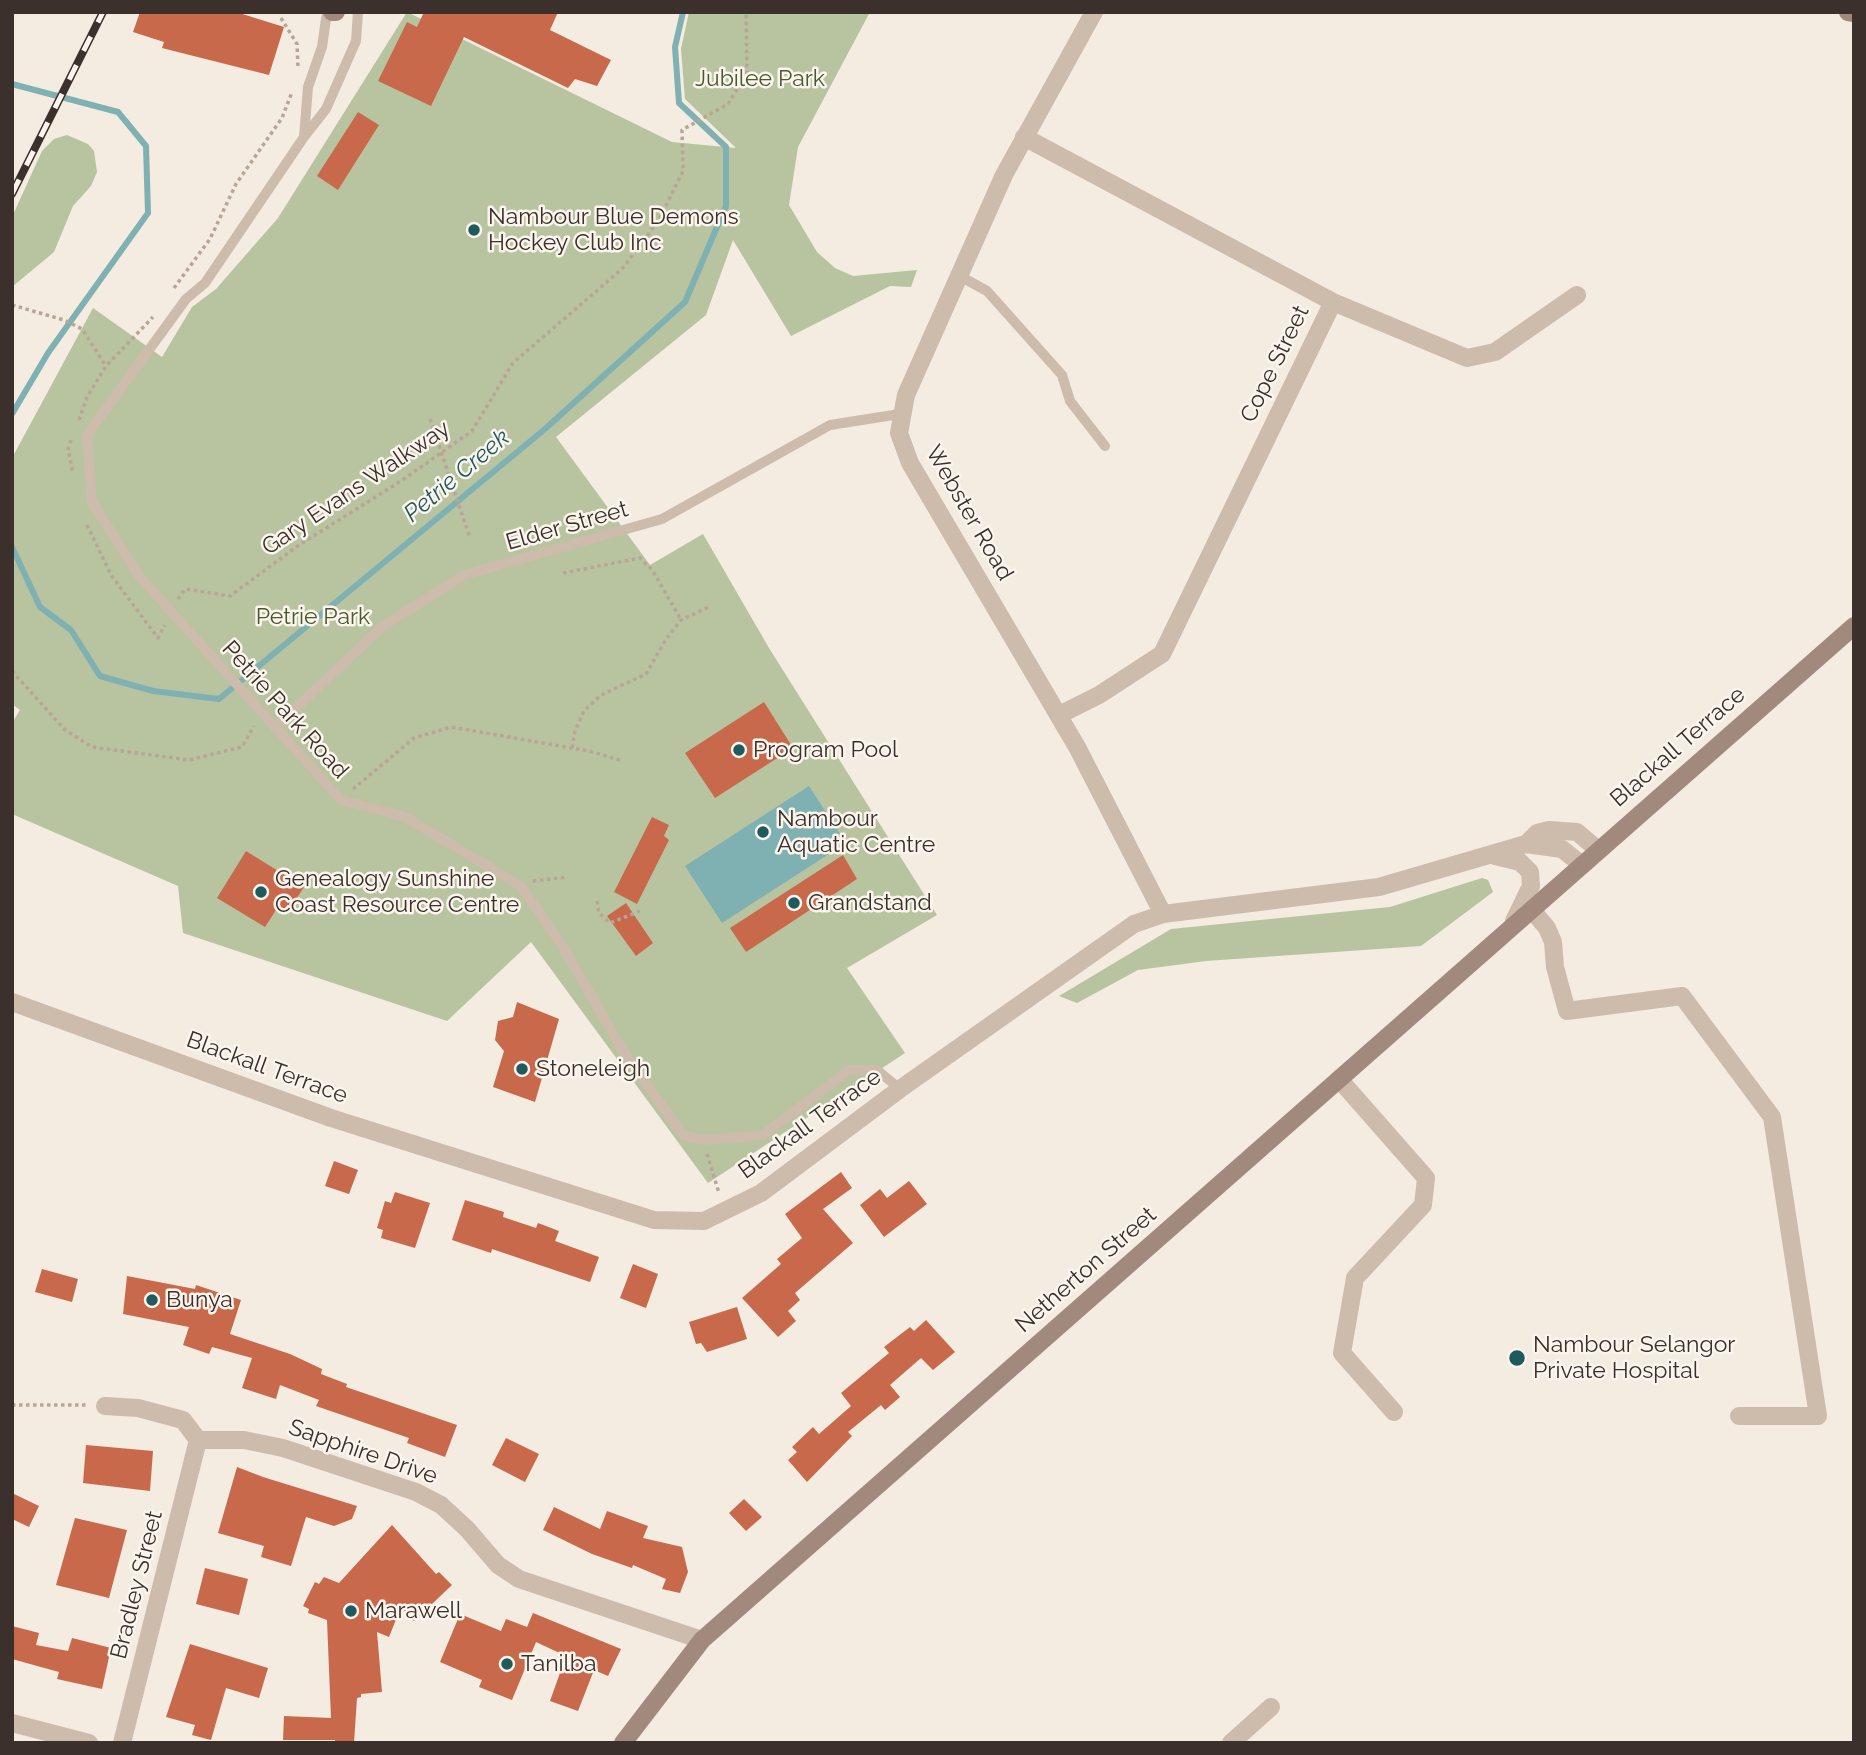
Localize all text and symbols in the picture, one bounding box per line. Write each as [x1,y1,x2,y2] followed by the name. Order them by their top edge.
[695,65,825,93] park label: Jubilee Park
[488,203,739,257] place label: Nambour Blue Demons Hockey Club Inc
[466,222,482,238] marker: Nambour Blue Demons Hockey Club Inc
[1235,301,1315,427] street label: Cope Street
[257,415,455,561] street label: Gary Evans Walkway
[398,424,516,528] water label: Petrie Creek
[919,441,1019,585] street label: Webster Road
[503,495,631,557] street label: Elder Street
[256,603,370,631] park label: Petrie Park
[216,636,354,784] street label: Petrie Park Road
[1605,681,1751,813] street label: Blackall Terrace
[753,736,898,764] place label: Program Pool
[731,742,747,758] marker: Program Pool
[777,805,935,859] place label: Nambour Aquatic Centre
[755,824,771,840] marker: Nambour Aquatic Centre
[275,865,519,919] place label: Genealogy Sunshine Coast Resource Centre
[253,884,269,900] marker: Genealogy Sunshine Coast Resource Centre
[808,889,932,917] place label: Grandstand
[786,895,802,911] marker: Grandstand
[183,1026,351,1110] street label: Blackall Terrace
[536,1055,650,1083] place label: Stoneleigh
[514,1061,530,1077] marker: Stoneleigh
[733,1063,887,1185] street label: Blackall Terrace
[1010,1201,1162,1339] street label: Netherton Street
[166,1286,233,1314] place label: Bunya
[144,1292,160,1308] marker: Bunya
[1533,1331,1735,1385] place label: Nambour Selangor Private Hospital
[1507,1348,1527,1368] marker: Nambour Selangor Private Hospital
[285,1414,441,1490] street label: Sapphire Drive
[105,1508,169,1662] street label: Bradley Street
[365,1597,462,1625] place label: Marawell
[343,1603,359,1619] marker: Marawell
[521,1650,597,1678] place label: Tanilba
[499,1656,515,1672] marker: Tanilba

